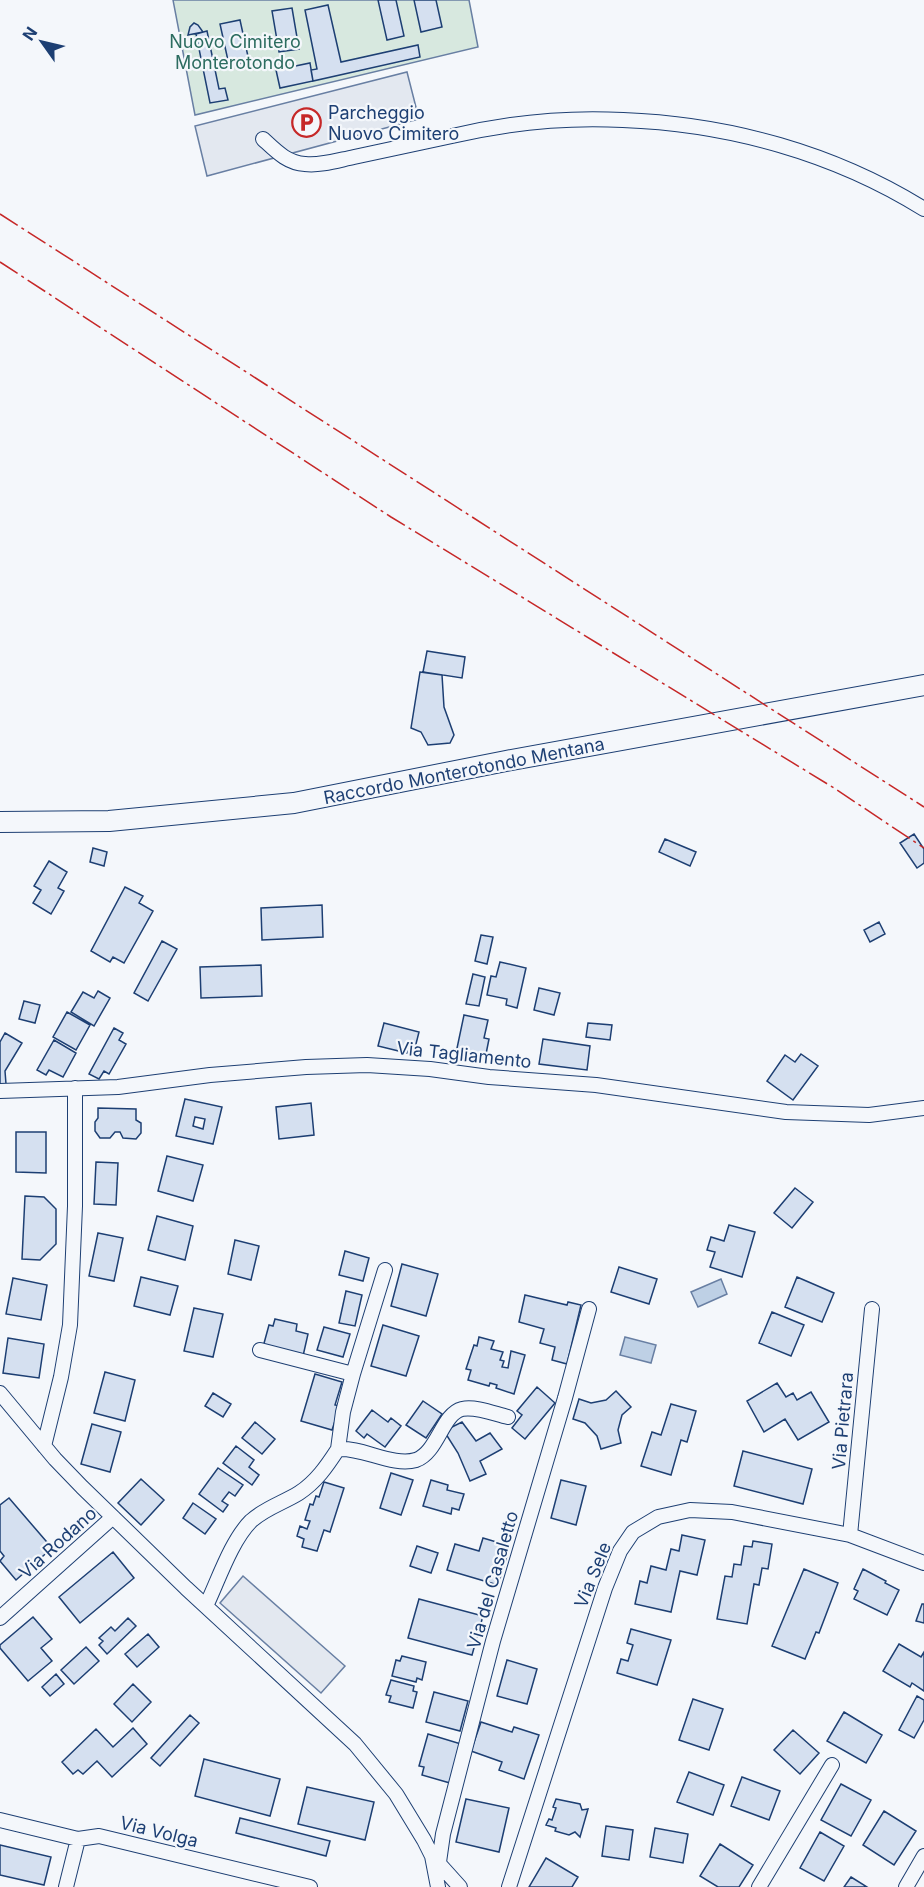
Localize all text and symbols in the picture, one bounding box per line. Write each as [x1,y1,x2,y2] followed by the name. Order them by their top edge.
[12,12,72,72] north arrow
[18,23,41,44] text: N
[169,31,301,73] park label: Nuovo Cimitero Monterotondo
[328,102,459,144] place label: Parcheggio Nuovo Cimitero
[291,107,323,139] parking icon: Parcheggio Nuovo Cimitero
[322,733,606,808] street label: Raccordo Monterotondo Mentana
[396,1037,533,1072] street label: Via Tagliamento
[828,1371,857,1471] street label: Via Pietrara
[15,1502,101,1583] street label: Via Rodano
[463,1508,522,1651] street label: Via del Casaletto
[570,1539,615,1611] street label: Via Sele
[118,1812,200,1851] street label: Via Volga

